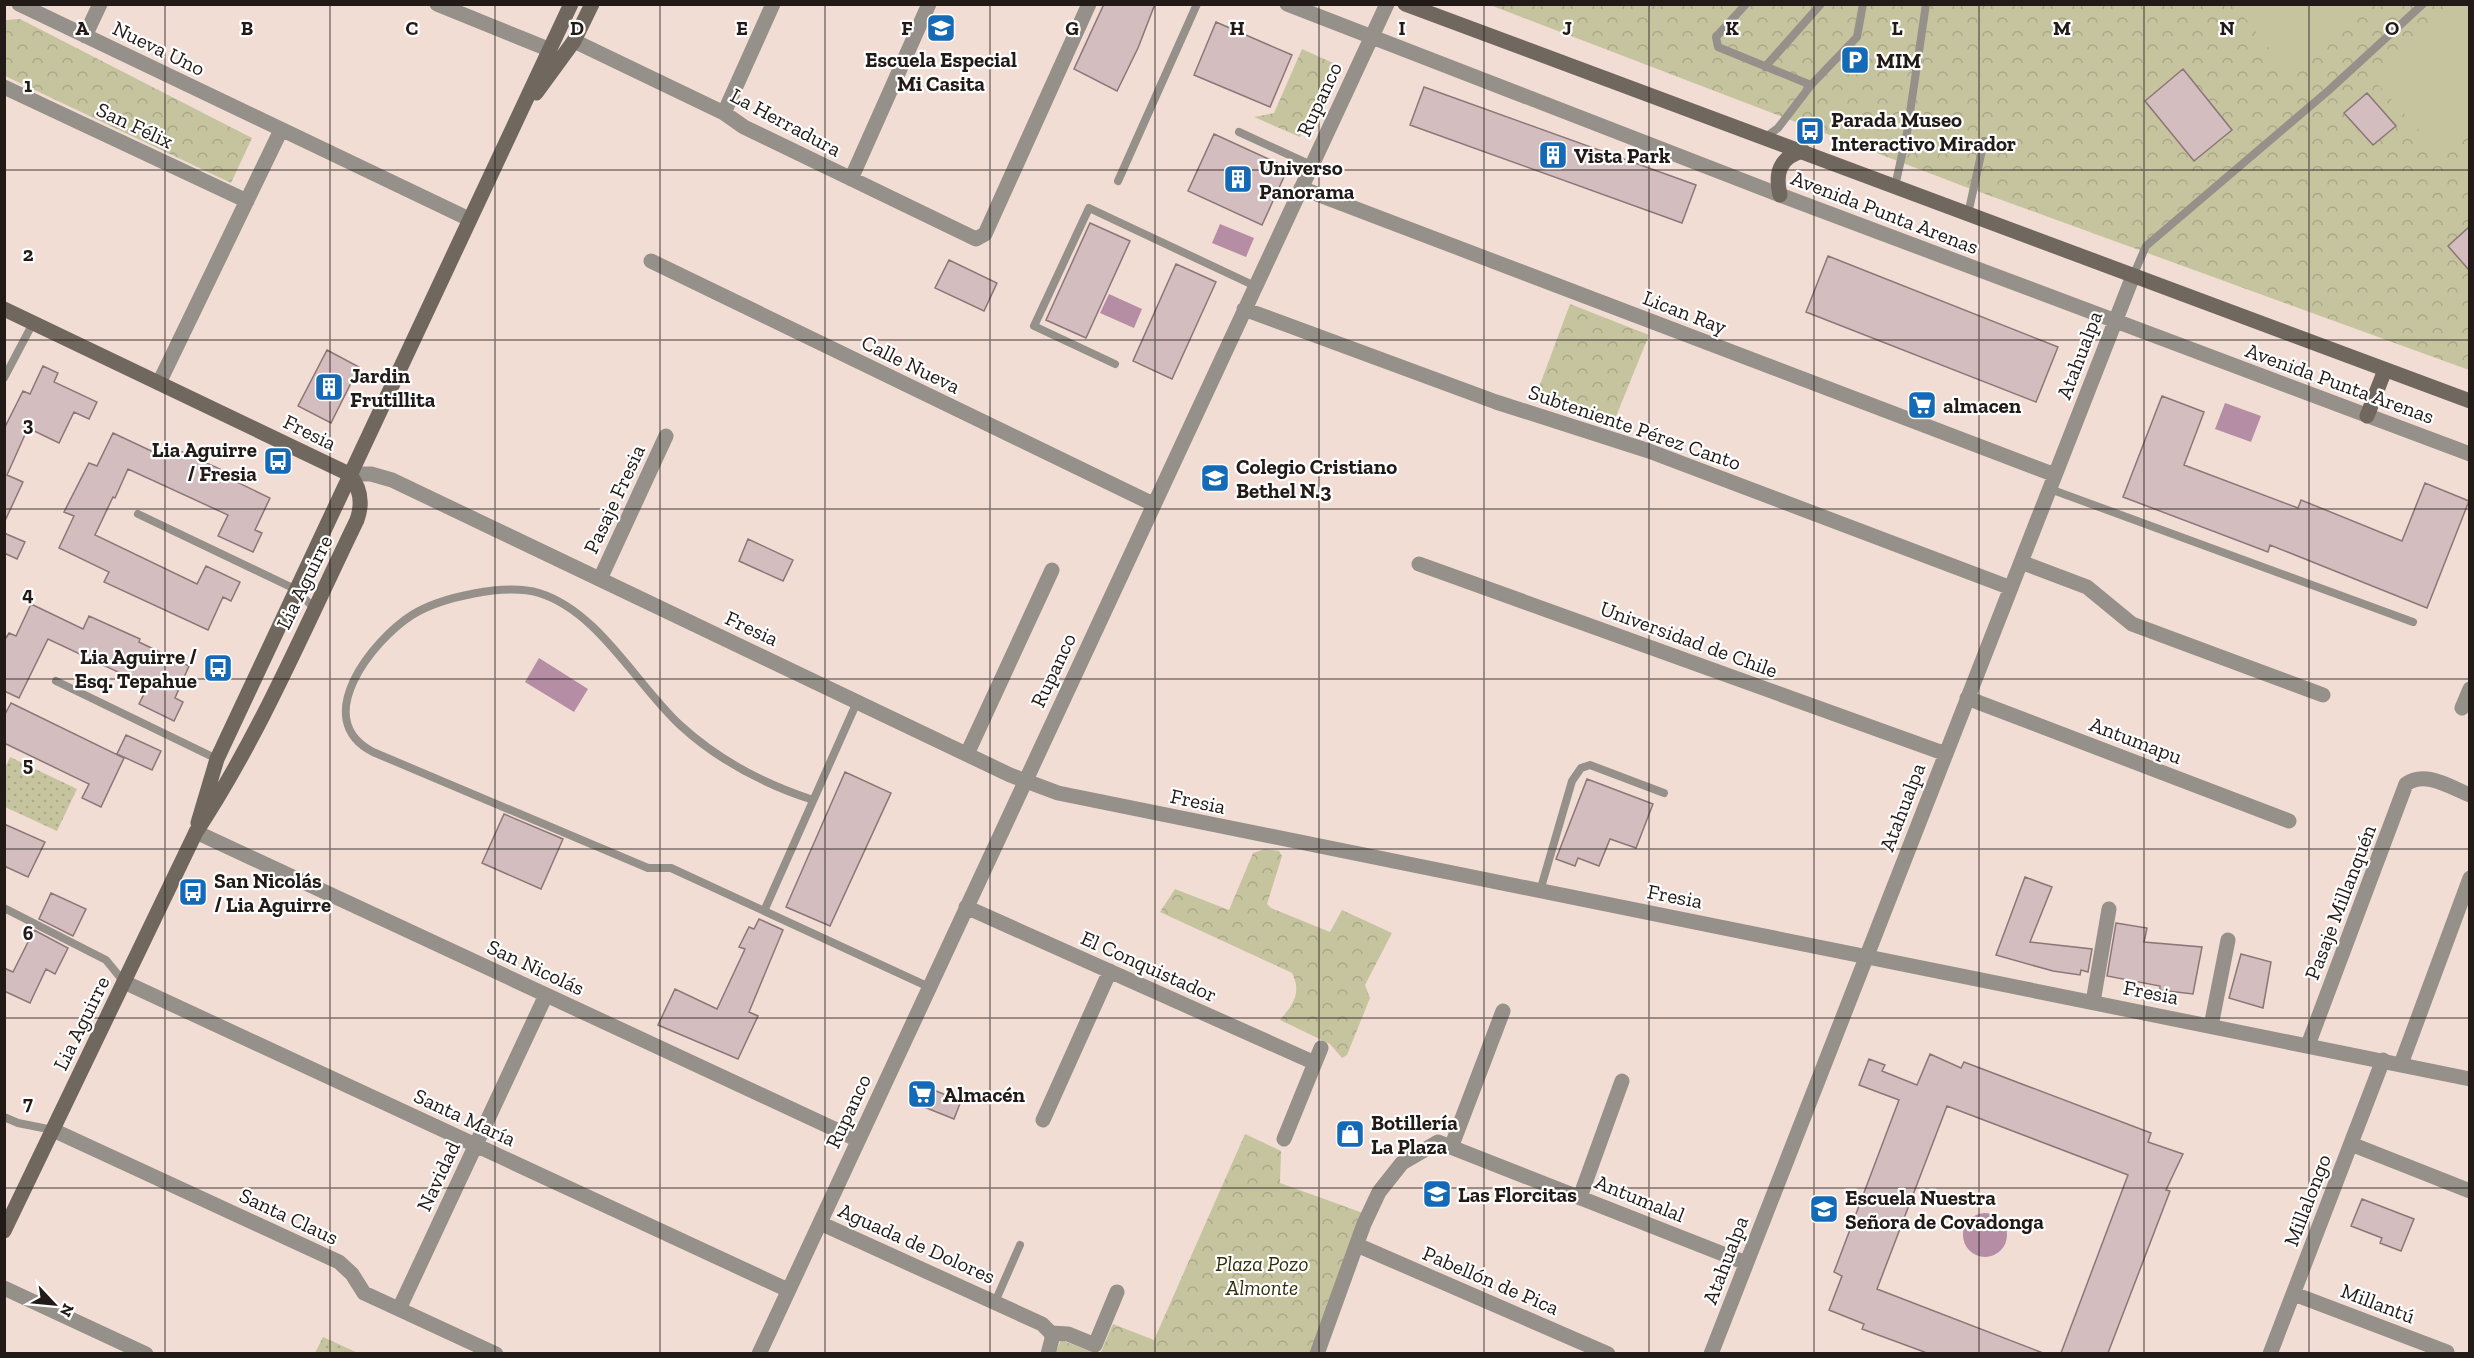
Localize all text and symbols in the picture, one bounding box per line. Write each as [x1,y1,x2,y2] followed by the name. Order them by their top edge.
[925,12,957,44] school or university icon: Escuela Especial Mi Casita
[109,15,209,81] street label: Nueva Uno
[75,16,89,40] text: A
[241,16,253,40] text: B
[406,16,419,40] text: C
[570,16,584,40] text: D
[736,16,748,40] text: E
[901,16,913,40] text: F
[1065,16,1079,40] text: G
[1229,16,1245,40] text: H
[1398,16,1406,40] text: I
[1562,16,1572,40] text: J
[1725,16,1739,40] text: K
[1891,16,1903,40] text: L
[2053,16,2071,40] text: M
[2219,16,2235,40] text: N
[2385,16,2399,40] text: O
[1839,44,1871,76] parking icon: MIM
[865,47,1017,96] place label: Escuela Especial Mi Casita
[1876,48,1921,73] place label: MIM
[1291,58,1347,140] street label: Rupanco
[24,73,32,97] text: 1
[726,82,846,162] street label: La Herradura
[93,96,177,154] street label: San Félix
[1831,107,2016,156] place label: Parada Museo Interactivo Mirador
[1794,115,1826,147] bus stop icon: Parada Museo Interactivo Mirador
[1537,139,1569,171] building icon: Vista Park
[1574,143,1671,168] place label: Vista Park
[1259,155,1355,204] place label: Universo Panorama
[1222,163,1254,195] building icon: Universo Panorama
[1788,165,1982,259] street label: Avenida Punta Arenas
[23,242,34,266] text: 2
[1640,285,1731,339] street label: Lican Ray
[2051,307,2107,403] street label: Atahualpa
[858,329,964,399] street label: Calle Nueva
[2242,337,2438,429] street label: Avenida Punta Arenas
[350,363,436,412] place label: Jardin Frutillita
[313,371,345,403] building icon: Jardin Frutillita
[1525,379,1745,475] street label: Subteniente Pérez Canto
[1906,389,1938,421] supermarket icon: almacen
[1943,393,2022,418] place label: almacen
[280,409,340,455] street label: Fresia
[23,412,34,436] text: 3
[152,437,257,486] place label: Lia Aguirre / Fresia
[578,441,651,558] street label: Pasaje Fresia
[262,445,294,477] bus stop icon: Lia Aguirre / Fresia
[1236,454,1397,503] place label: Colegio Cristiano Bethel N.3
[1199,462,1231,494] school or university icon: Colegio Cristiano Bethel N.3
[270,531,338,633] street label: Lia Aguirre
[22,582,34,606] text: 4
[1597,595,1781,683] street label: Universidad de Chile
[722,605,782,651] street label: Fresia
[1025,629,1081,711] street label: Rupanco
[74,644,197,693] place label: Lia Aguirre / Esq. Tepahue
[202,652,234,684] bus stop icon: Lia Aguirre / Esq. Tepahue
[2086,711,2186,769] street label: Antumapu
[23,752,33,776] text: 5
[1874,759,1930,855] street label: Atahualpa
[1168,783,1228,819] street label: Fresia
[2299,821,2382,983] street label: Pasaje Millanquén
[214,868,331,917] place label: San Nicolás / Lia Aguirre
[177,876,209,908] bus stop icon: San Nicolás / Lia Aguirre
[1645,878,1705,914] street label: Fresia
[23,921,34,945] text: 6
[1077,925,1221,1007] street label: El Conquistador
[483,934,589,1000] street label: San Nicolás
[47,972,115,1074] street label: Lia Aguirre
[2121,974,2181,1010] street label: Fresia
[820,1070,876,1152] street label: Rupanco
[906,1078,938,1110] supermarket icon: Almacén
[943,1082,1025,1107] place label: Almacén
[410,1083,520,1151] street label: Santa María
[23,1091,33,1115] text: 7
[1371,1110,1458,1159] place label: Botillería La Plaza
[1334,1118,1366,1150] shop icon: Botillería La Plaza
[411,1137,465,1215] street label: Navidad
[2278,1151,2336,1249] street label: Millalongo
[1591,1169,1689,1227] street label: Antumalal
[1421,1178,1453,1210] school or university icon: Las Florcitas
[236,1182,342,1250] street label: Santa Claus
[1458,1182,1577,1207] place label: Las Florcitas
[1845,1185,2044,1234] place label: Escuela Nuestra Señora de Covadonga
[1808,1193,1840,1225] school or university icon: Escuela Nuestra Señora de Covadonga
[835,1197,999,1289] street label: Aguada de Dolores
[1697,1212,1753,1308] street label: Atahualpa
[1419,1240,1563,1320] street label: Pabellón de Pica
[1215,1251,1309,1300] park label: Plaza Pozo Almonte
[24,1274,84,1334] north arrow
[2337,1277,2419,1329] street label: Millantú
[56,1301,78,1320] text: N

